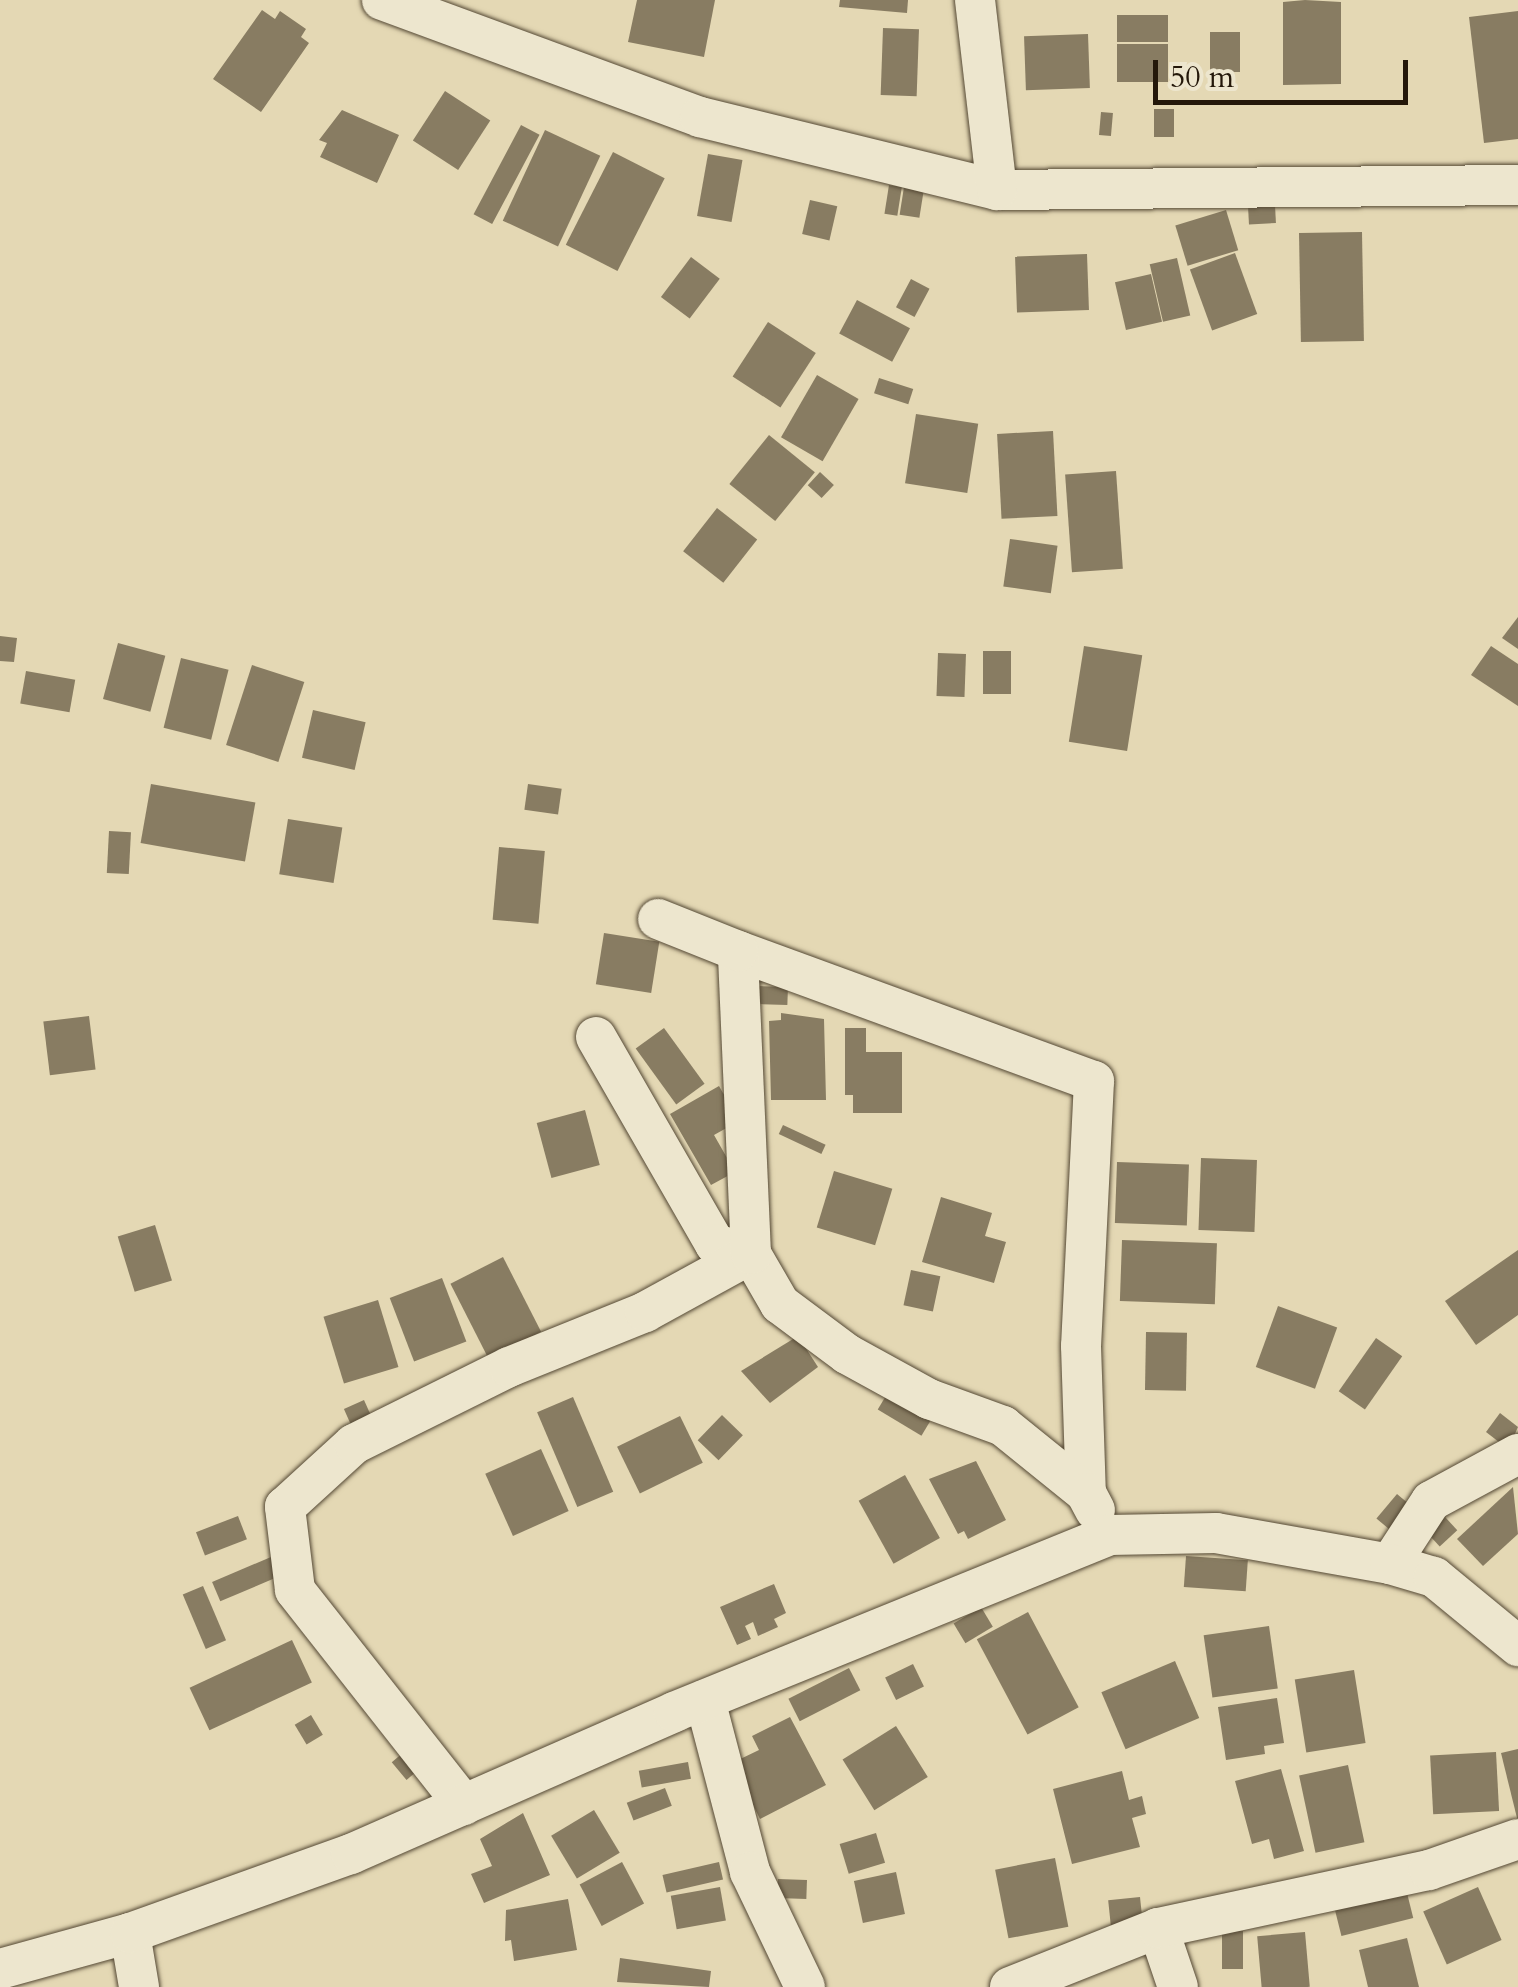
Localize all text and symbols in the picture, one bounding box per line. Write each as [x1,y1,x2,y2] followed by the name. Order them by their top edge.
[1158,40,1413,102] scale bar
[1170,57,1234,98] text: 50 m

